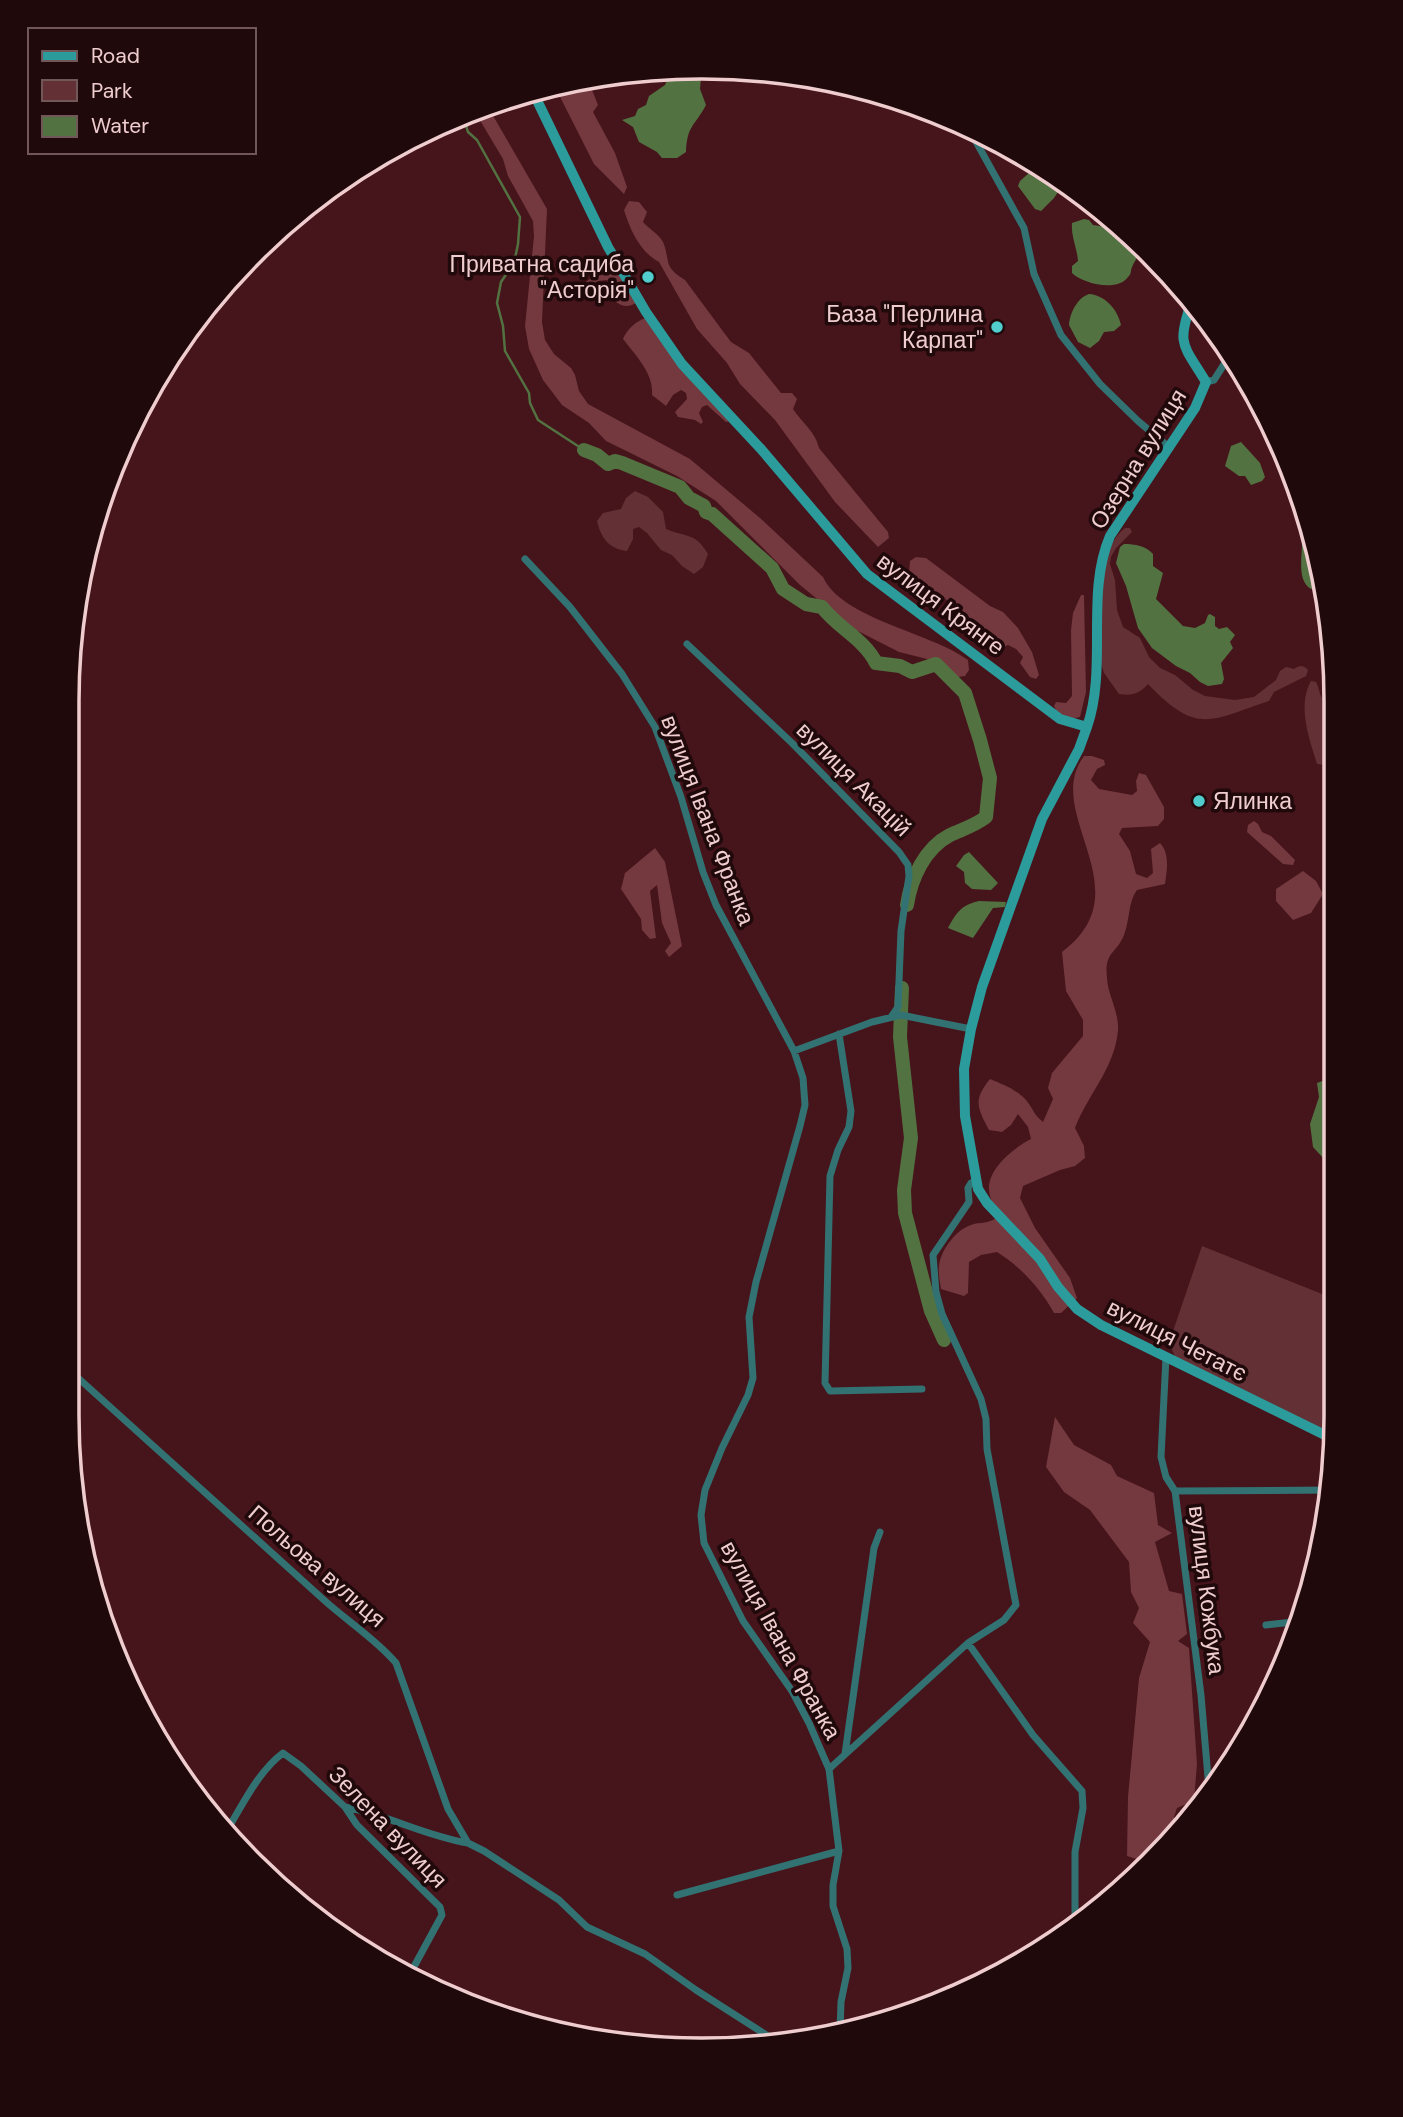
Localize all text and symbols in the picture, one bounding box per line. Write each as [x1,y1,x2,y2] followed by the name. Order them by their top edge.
[28,28,256,154] legend
[91,42,140,70] text: Road
[91,77,133,105] text: Park
[91,112,149,140] text: Water
[449,249,634,305] place label: Приватна садиба "Асторія"
[640,269,656,285] marker: Приватна садиба "Асторія"
[826,299,983,355] place label: База "Перлина Карпат"
[989,319,1005,335] marker: База "Перлина Карпат"
[1083,383,1193,535] street label: Озерна вулиця
[871,546,1011,662] street label: вулиця Крянге
[654,711,762,929] street label: вулиця Івана Франка
[790,715,918,843] street label: вулиця Акацій
[1213,786,1292,816] place label: Ялинка
[1191,793,1207,809] marker: Ялинка
[1102,1292,1252,1388] street label: вулиця Четатє
[242,1498,392,1634] street label: Польова вулиця
[1182,1504,1232,1676] street label: вулиця Кожбука
[714,1535,848,1745] street label: вулиця Івана Франка
[322,1760,454,1894] street label: Зелена вулиця

